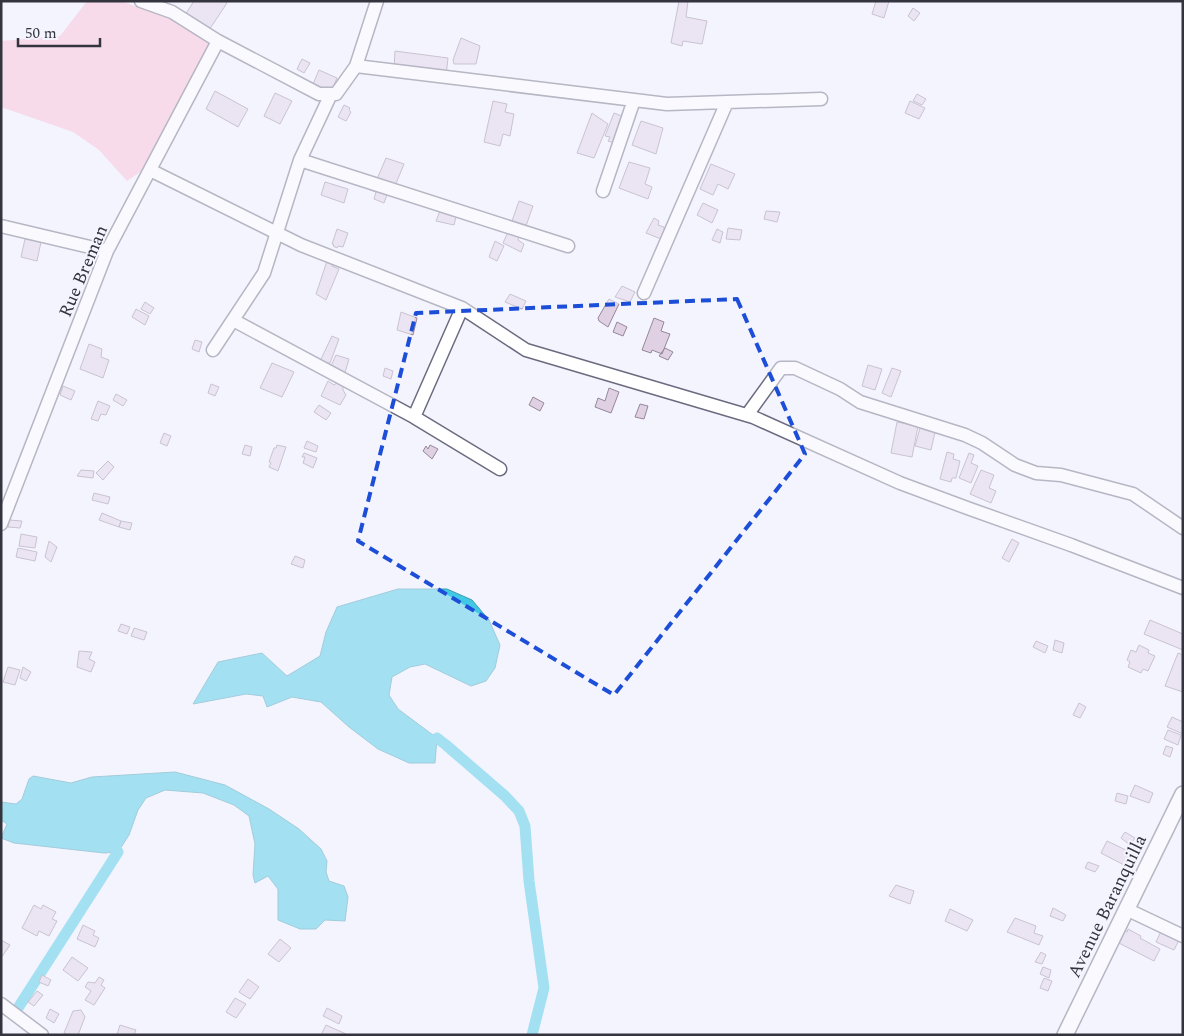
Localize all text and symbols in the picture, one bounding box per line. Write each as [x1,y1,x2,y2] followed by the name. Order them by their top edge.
[18,15,100,47] scale bar
[25,22,57,45] text: 50 m
[52,221,115,321] street label: Rue Breman
[1061,830,1154,982] street label: Avenue Baranquilla

